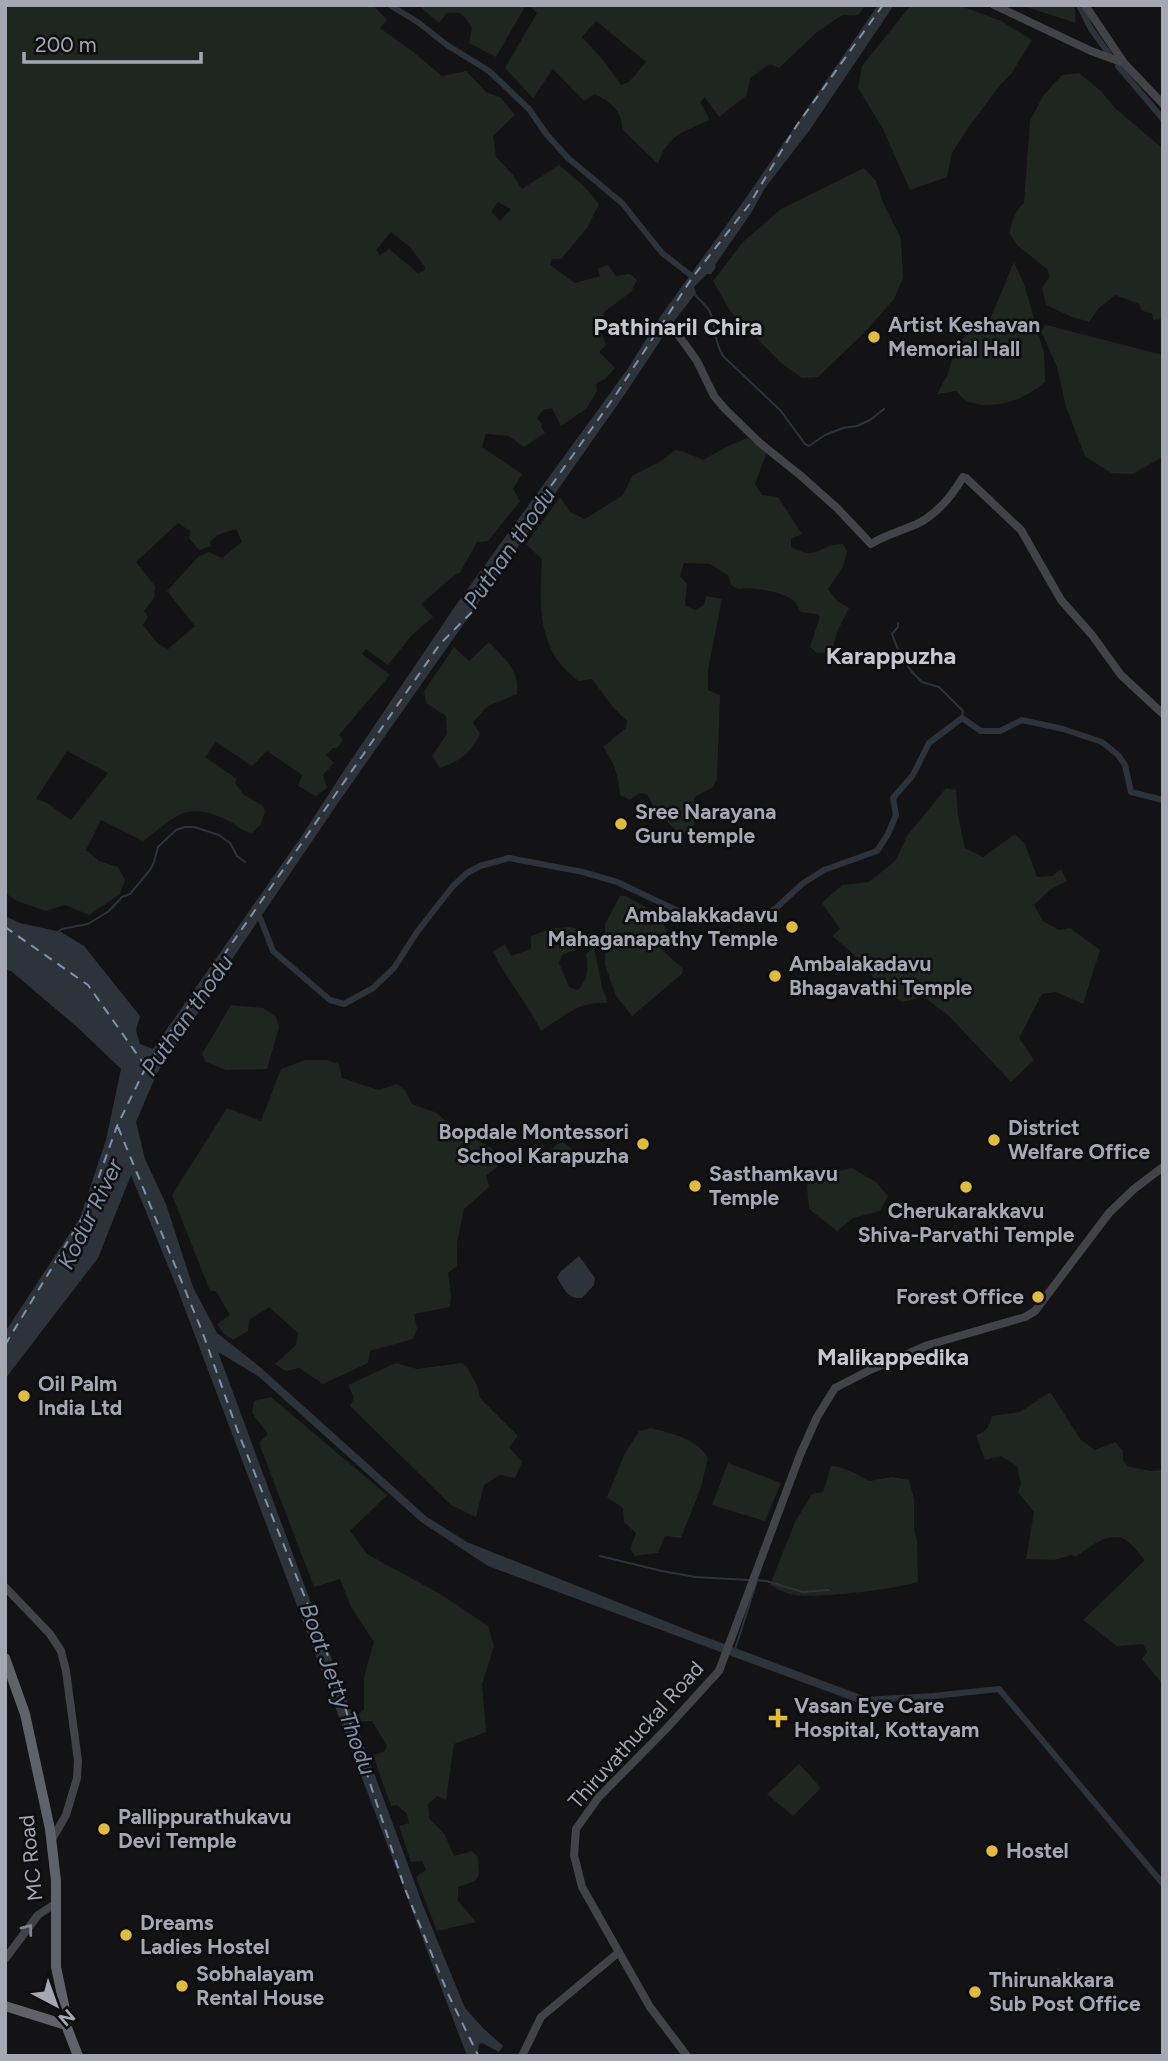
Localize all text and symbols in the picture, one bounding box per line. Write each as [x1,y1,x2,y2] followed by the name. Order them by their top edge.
[24,21,201,65] scale bar
[35,32,97,57] text: 200 m
[593,312,763,341] district label: Pathinaril Chira
[888,312,1040,361] place label: Artist Keshavan Memorial Hall
[866,329,882,345] marker: Artist Keshavan Memorial Hall
[457,482,561,614] water label: Puthan thodu
[826,641,956,670] district label: Karappuzha
[635,799,776,848] place label: Sree Narayana Guru temple
[613,816,629,832] marker: Sree Narayana Guru temple
[547,902,778,951] place label: Ambalakkadavu Mahaganapathy Temple
[784,919,800,935] marker: Ambalakkadavu Mahaganapathy Temple
[135,949,239,1081] water label: Puthan thodu
[789,951,973,1000] place label: Ambalakadavu Bhagavathi Temple
[767,968,783,984] marker: Ambalakadavu Bhagavathi Temple
[1008,1115,1150,1164] place label: District Welfare Office
[439,1119,629,1168] place label: Bopdale Montessori School Karapuzha
[986,1132,1002,1148] marker: District Welfare Office
[635,1136,651,1152] marker: Bopdale Montessori School Karapuzha
[51,1153,129,1274] water label: Kodur River
[709,1161,838,1210] place label: Sasthamkavu Temple
[687,1178,703,1194] marker: Sasthamkavu Temple
[958,1179,974,1195] marker: Cherukarakkavu Shiva-Parvathi Temple
[858,1198,1075,1247] place label: Cherukarakkavu Shiva-Parvathi Temple
[896,1284,1024,1309] place label: Forest Office
[1030,1289,1046,1305] marker: Forest Office
[817,1343,969,1371] district label: Malikappedika
[38,1371,122,1420] place label: Oil Palm India Ltd
[16,1388,32,1404] marker: Oil Palm India Ltd
[294,1599,382,1779] water label: Boat Jetty Thodu
[563,1656,708,1814] street label: Thiruvathuckal Road
[794,1693,979,1742] place label: Vasan Eye Care Hospital, Kottayam
[768,1708,788,1728] marker: Vasan Eye Care Hospital, Kottayam
[118,1804,291,1853] place label: Pallippurathukavu Devi Temple
[14,1814,47,1902] street label: MC Road
[96,1821,112,1837] marker: Pallippurathukavu Devi Temple
[1006,1838,1069,1863] place label: Hostel
[984,1843,1000,1859] marker: Hostel
[140,1910,270,1959] place label: Dreams Ladies Hostel
[19,1924,32,1936] one-way arrow
[118,1927,134,1943] marker: Dreams Ladies Hostel
[196,1961,324,2010] place label: Sobhalayam Rental House
[989,1967,1141,2016] place label: Thirunakkara Sub Post Office
[21,1970,91,2040] north arrow
[174,1978,190,1994] marker: Sobhalayam Rental House
[967,1984,983,2000] marker: Thirunakkara Sub Post Office
[54,2004,80,2031] text: N

